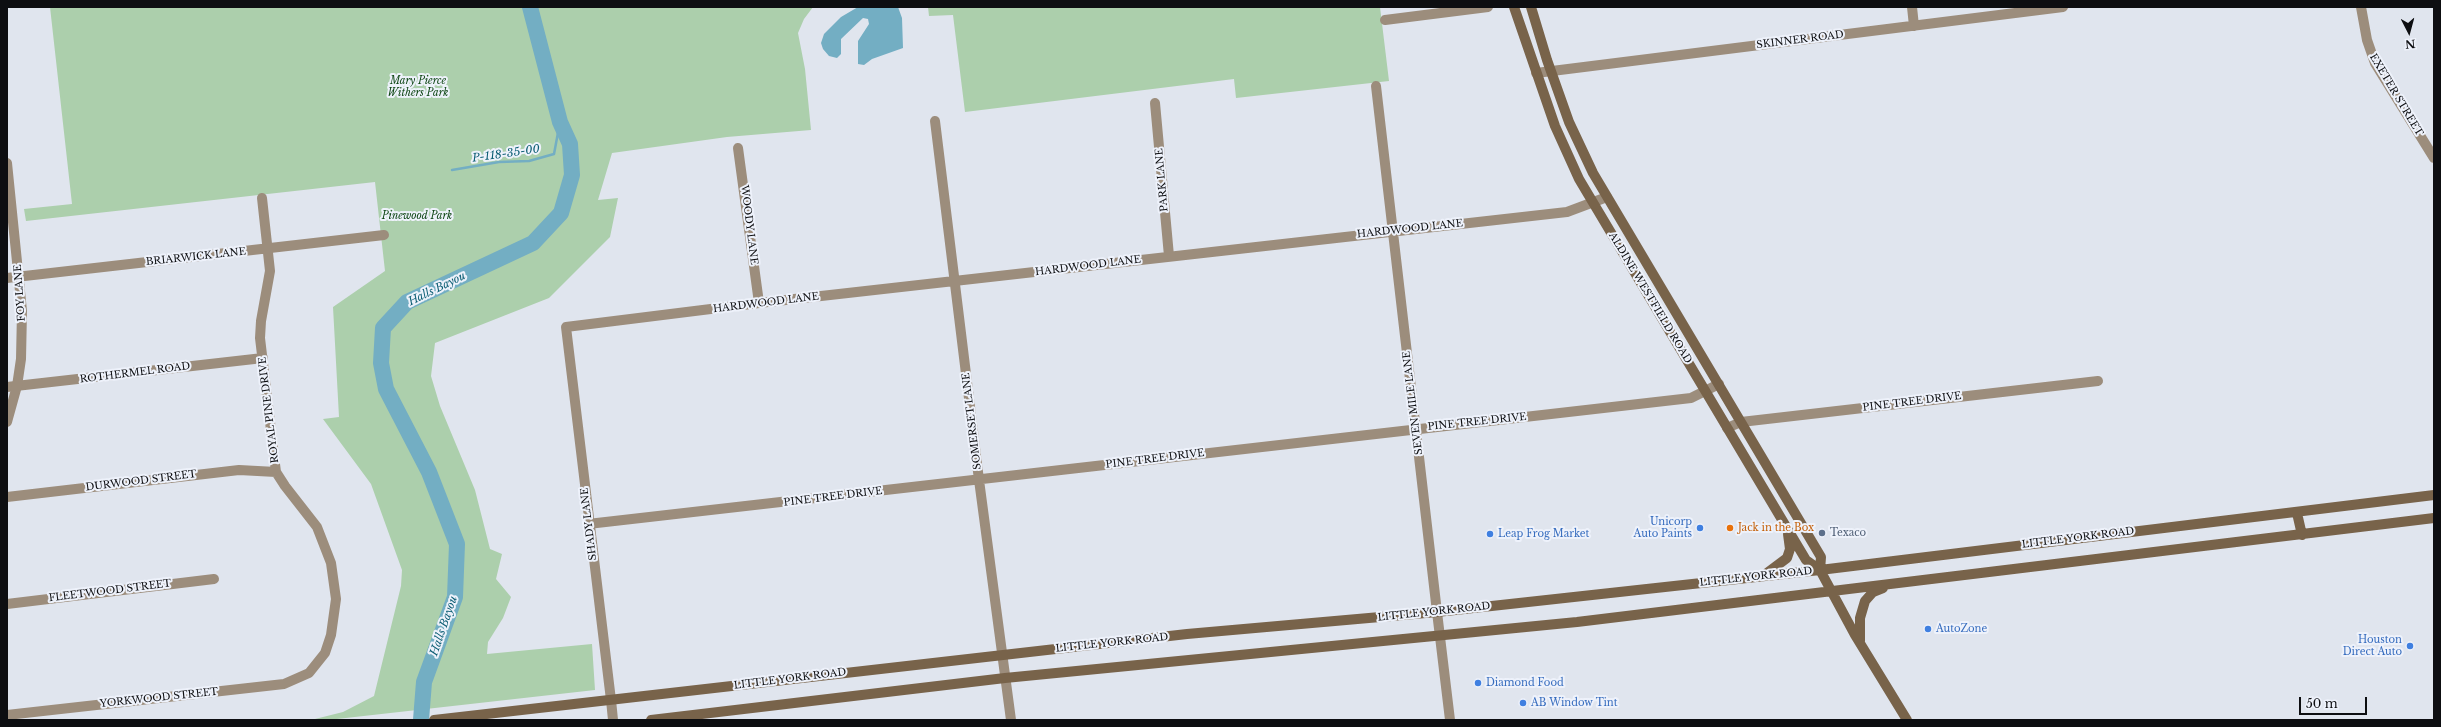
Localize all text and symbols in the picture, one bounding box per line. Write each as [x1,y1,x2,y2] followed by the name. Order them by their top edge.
[2389,12,2429,52] north arrow
[1756,29,1844,51] street label: SKINNER ROAD
[2404,36,2416,51] text: N
[2367,52,2425,138] street label: EXETER STREET
[388,75,448,98] park label: Mary Pierce Withers Park
[471,143,541,165] water label: P-118-35-00
[1153,148,1171,212] street label: PARK LANE
[738,184,760,266] street label: WOODY LANE
[382,210,452,222] park label: Pinewood Park
[1356,217,1464,241] street label: HARDWOOD LANE
[1606,230,1694,366] street label: ALDINE WESTFIELD ROAD
[145,246,247,268] street label: BRIARWICK LANE
[1034,254,1142,278] street label: HARDWOOD LANE
[12,264,28,322] street label: FOY LANE
[406,269,468,309] water label: Halls Bayou
[712,291,820,315] street label: HARDWOOD LANE
[1401,350,1425,456] street label: SEVEN MILE LANE
[257,356,281,464] street label: ROYAL PINE DRIVE
[79,360,191,386] street label: ROTHERMEL ROAD
[960,372,984,470] street label: SOMERSET LANE
[1862,390,1962,414] street label: PINE TREE DRIVE
[1427,411,1527,433] street label: PINE TREE DRIVE
[1105,447,1205,471] street label: PINE TREE DRIVE
[85,468,197,494] street label: DURWOOD STREET
[783,485,883,509] street label: PINE TREE DRIVE
[579,487,599,561] street label: SHADY LANE
[1634,516,1692,540] place label: Unicorp Auto Paints
[1738,522,1814,534] place label: Jack in the Box
[1695,523,1705,533] marker: Unicorp Auto Paints
[1725,523,1735,533] marker: Jack in the Box
[2021,525,2135,551] street label: LITTLE YORK ROAD
[1830,527,1866,539] place label: Texaco
[1498,528,1589,540] place label: Leap Frog Market
[1817,528,1827,538] marker: Texaco
[1485,529,1495,539] marker: Leap Frog Market
[1699,565,1813,589] street label: LITTLE YORK ROAD
[48,578,172,604] street label: FLEETWOOD STREET
[428,594,460,658] water label: Halls Bayou
[1377,600,1491,624] street label: LITTLE YORK ROAD
[1936,623,1987,635] place label: AutoZone
[1923,624,1933,634] marker: AutoZone
[1055,631,1169,655] street label: LITTLE YORK ROAD
[2343,634,2402,658] place label: Houston Direct Auto
[2405,641,2415,651] marker: Houston Direct Auto
[733,666,847,692] street label: LITTLE YORK ROAD
[1486,677,1564,689] place label: Diamond Food
[1473,678,1483,688] marker: Diamond Food
[99,686,219,710] street label: YORKWOOD STREET
[2301,689,2369,715] scale bar
[2306,696,2338,711] text: 50 m
[1531,697,1618,709] place label: AB Window Tint
[1518,698,1528,708] marker: AB Window Tint

